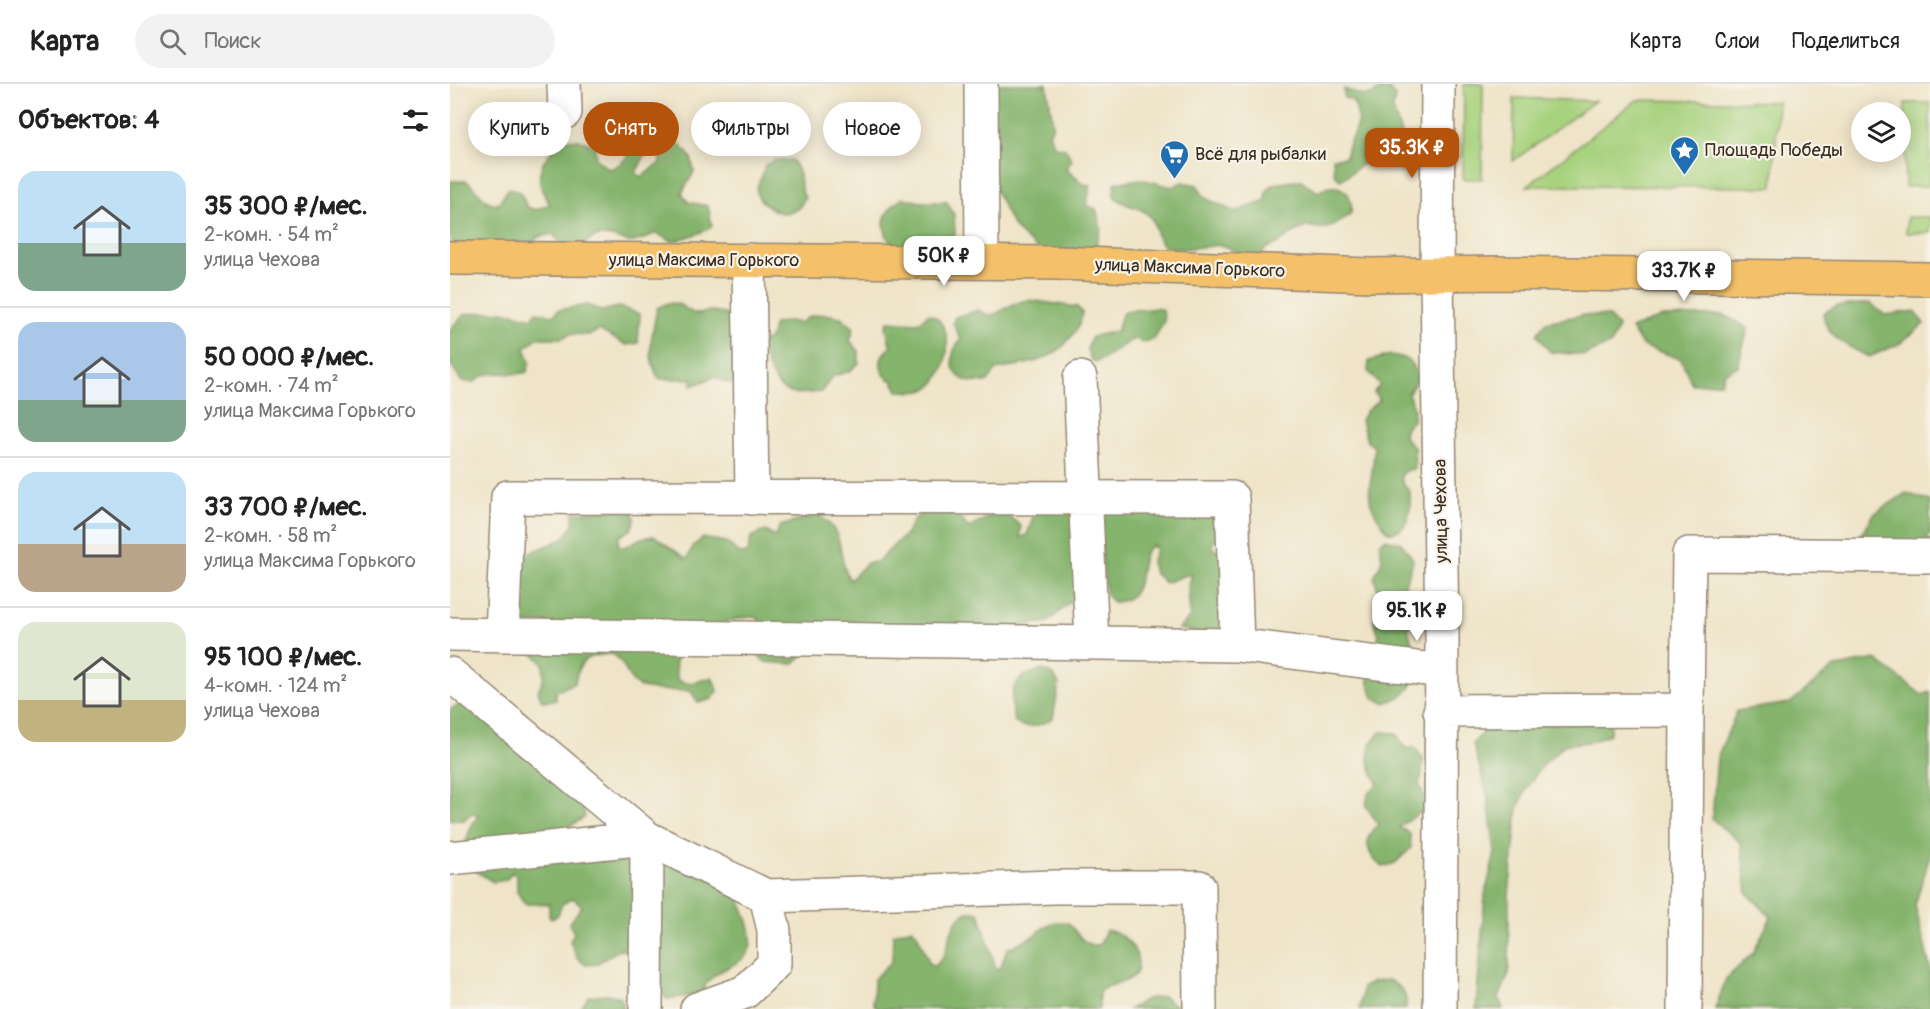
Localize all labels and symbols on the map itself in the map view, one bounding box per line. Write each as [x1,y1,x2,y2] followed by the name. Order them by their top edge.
[1357,128,1467,179] pin: 35.3K ₽
[1668,134,1700,176] place icon: Площадь Победы
[1158,138,1190,180] supermarket icon: Всё для рыбалки
[1705,139,1843,162] place label: Площадь Победы
[1195,143,1326,166] place label: Всё для рыбалки
[902,236,986,287] pin: 50K ₽
[608,249,800,272] street label: улица Максима Горького
[1629,251,1739,302] pin: 33.7K ₽
[1093,253,1286,283] street label: улица Максима Горького
[1429,459,1453,564] street label: улица Чехова
[1362,591,1472,642] pin: 95.1K ₽

